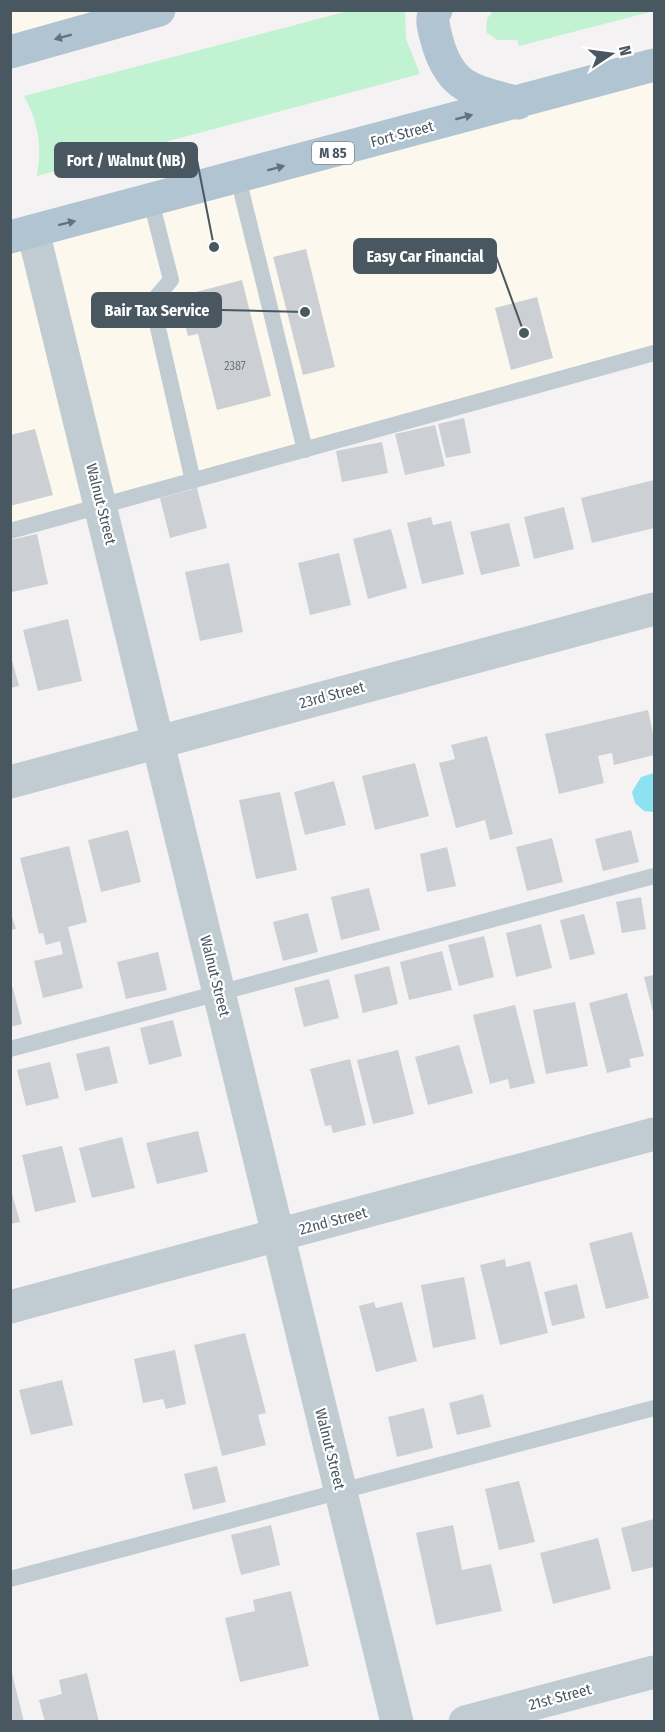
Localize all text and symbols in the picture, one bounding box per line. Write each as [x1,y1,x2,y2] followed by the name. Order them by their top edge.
[581,24,641,84] north arrow
[53,33,72,43] one-way arrow
[615,44,635,58] text: N
[455,112,474,122] one-way arrow
[369,117,436,151] street label: Fort Street
[312,142,354,164] road number: M 85
[55,143,197,177] callout: Fort / Walnut (NB)
[67,151,185,170] text: Fort / Walnut (NB)
[267,163,285,172] one-way arrow
[58,217,76,227] one-way arrow
[354,239,496,273] callout: Easy Car Financial
[366,247,484,266] text: Easy Car Financial
[92,293,221,327] callout: Bair Tax Service
[105,301,209,320] text: Bair Tax Service
[224,359,246,373] house number: 2387
[82,462,120,547] street label: Walnut Street
[297,678,367,712] street label: 23rd Street
[196,934,234,1019] street label: Walnut Street
[297,1203,369,1239] street label: 22nd Street
[311,1407,349,1492] street label: Walnut Street
[527,1680,593,1714] street label: 21st Street

